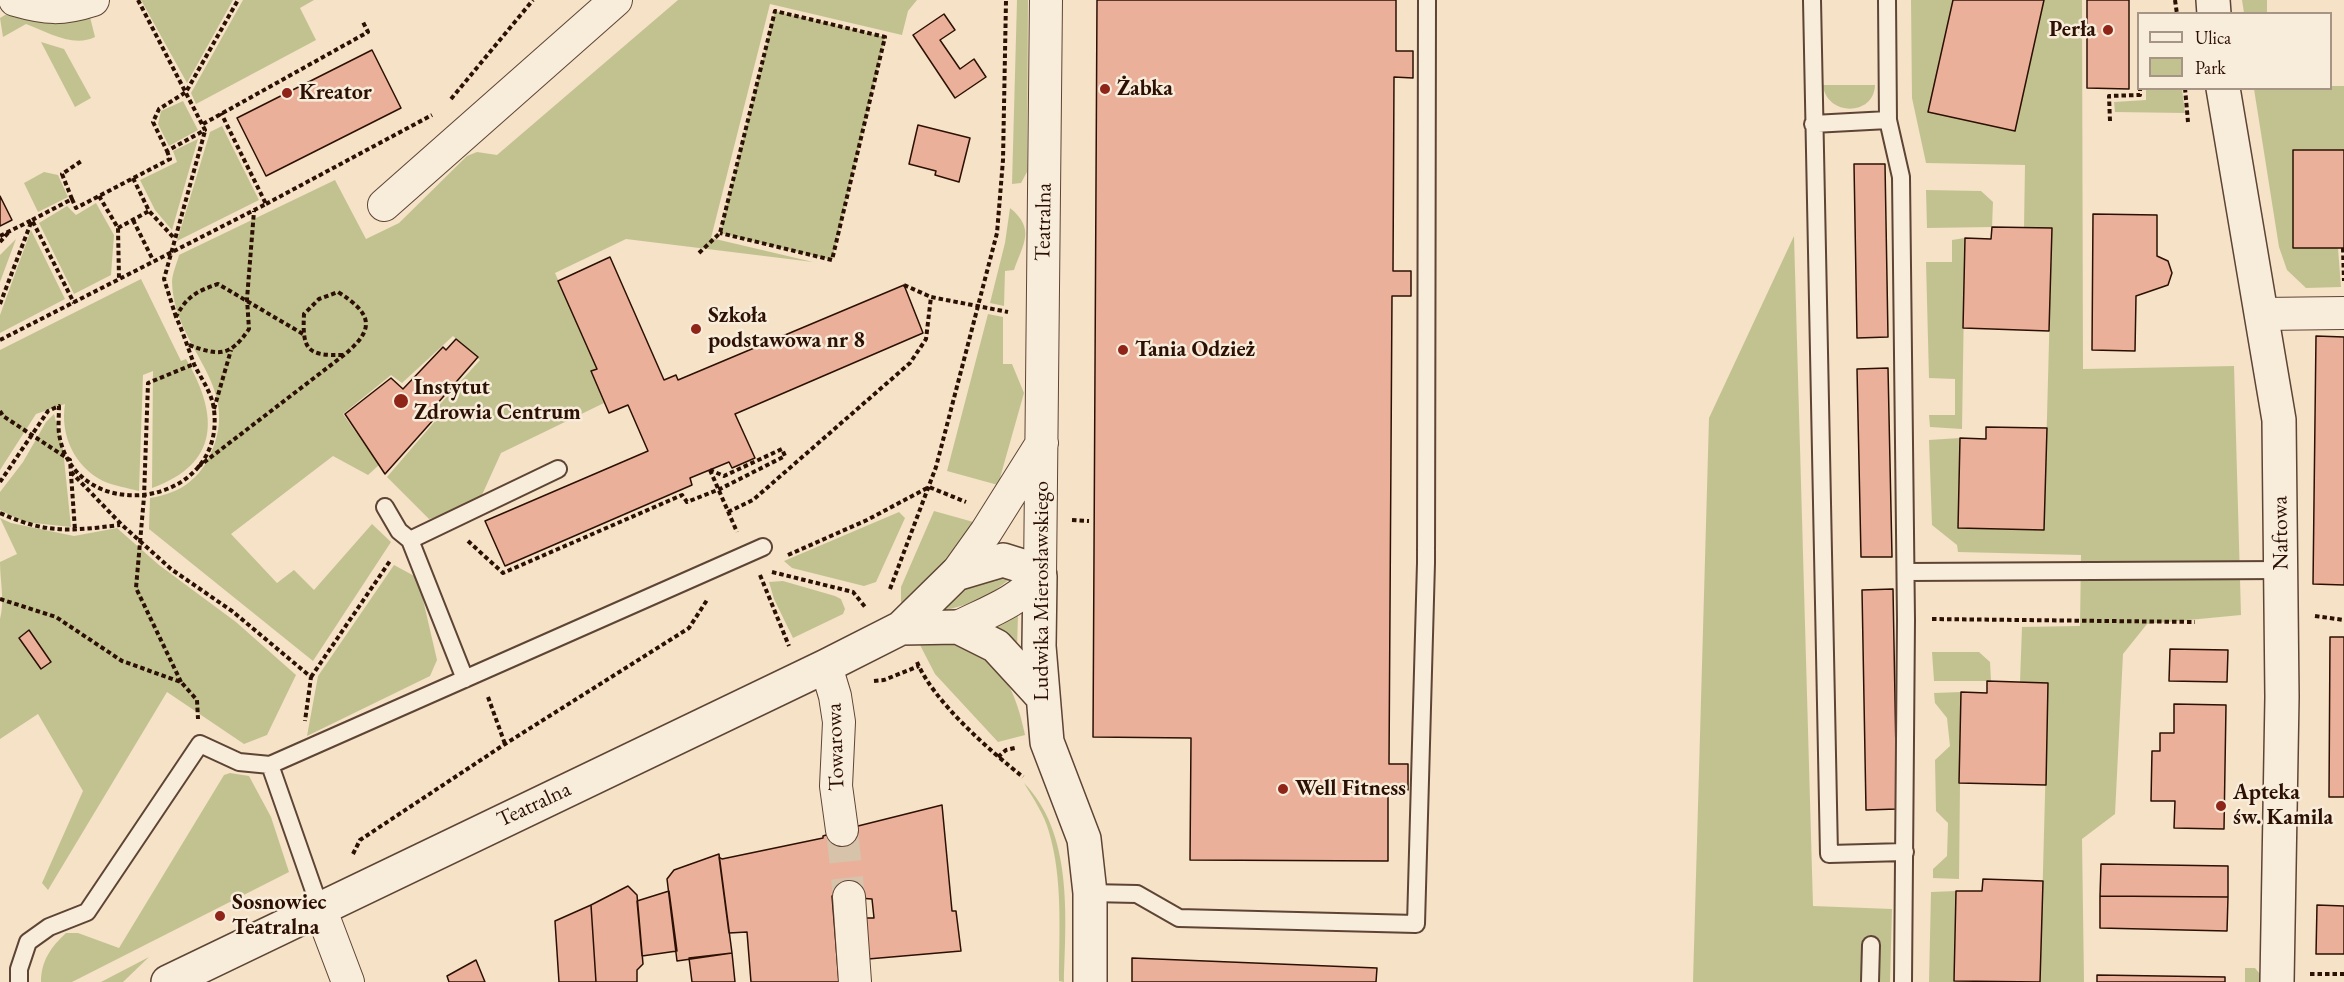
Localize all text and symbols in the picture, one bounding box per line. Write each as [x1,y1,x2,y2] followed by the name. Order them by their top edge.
[2137,12,2332,90] legend
[2049,17,2096,43] place label: Perła
[2101,23,2115,37] marker: Perła
[2195,26,2231,49] text: Ulica
[2195,56,2226,79] text: Park
[1117,76,1173,102] place label: Żabka
[299,80,372,106] place label: Kreator
[1098,82,1112,96] marker: Żabka
[280,86,294,100] marker: Kreator
[1030,183,1058,261] street label: Teatralna
[708,303,865,354] place label: Szkoła podstawowa nr 8
[689,322,703,336] marker: Szkoła podstawowa nr 8
[1135,337,1255,363] place label: Tania Odzież
[1116,343,1130,357] marker: Tania Odzież
[414,375,581,427] place label: Instytut Zdrowia Centrum
[392,392,410,410] marker: Instytut Zdrowia Centrum
[1029,481,1055,701] street label: Ludwika Mierosławskiego
[2267,496,2295,570] street label: Naftowa
[821,703,851,791] street label: Towarowa
[493,776,575,834] street label: Teatralna
[1295,776,1406,802] place label: Well Fitness
[2233,780,2333,831] place label: Apteka św. Kamila
[1276,782,1290,796] marker: Well Fitness
[2214,799,2228,813] marker: Apteka św. Kamila
[232,890,327,942] place label: Sosnowiec Teatralna
[213,909,227,923] marker: Sosnowiec Teatralna

